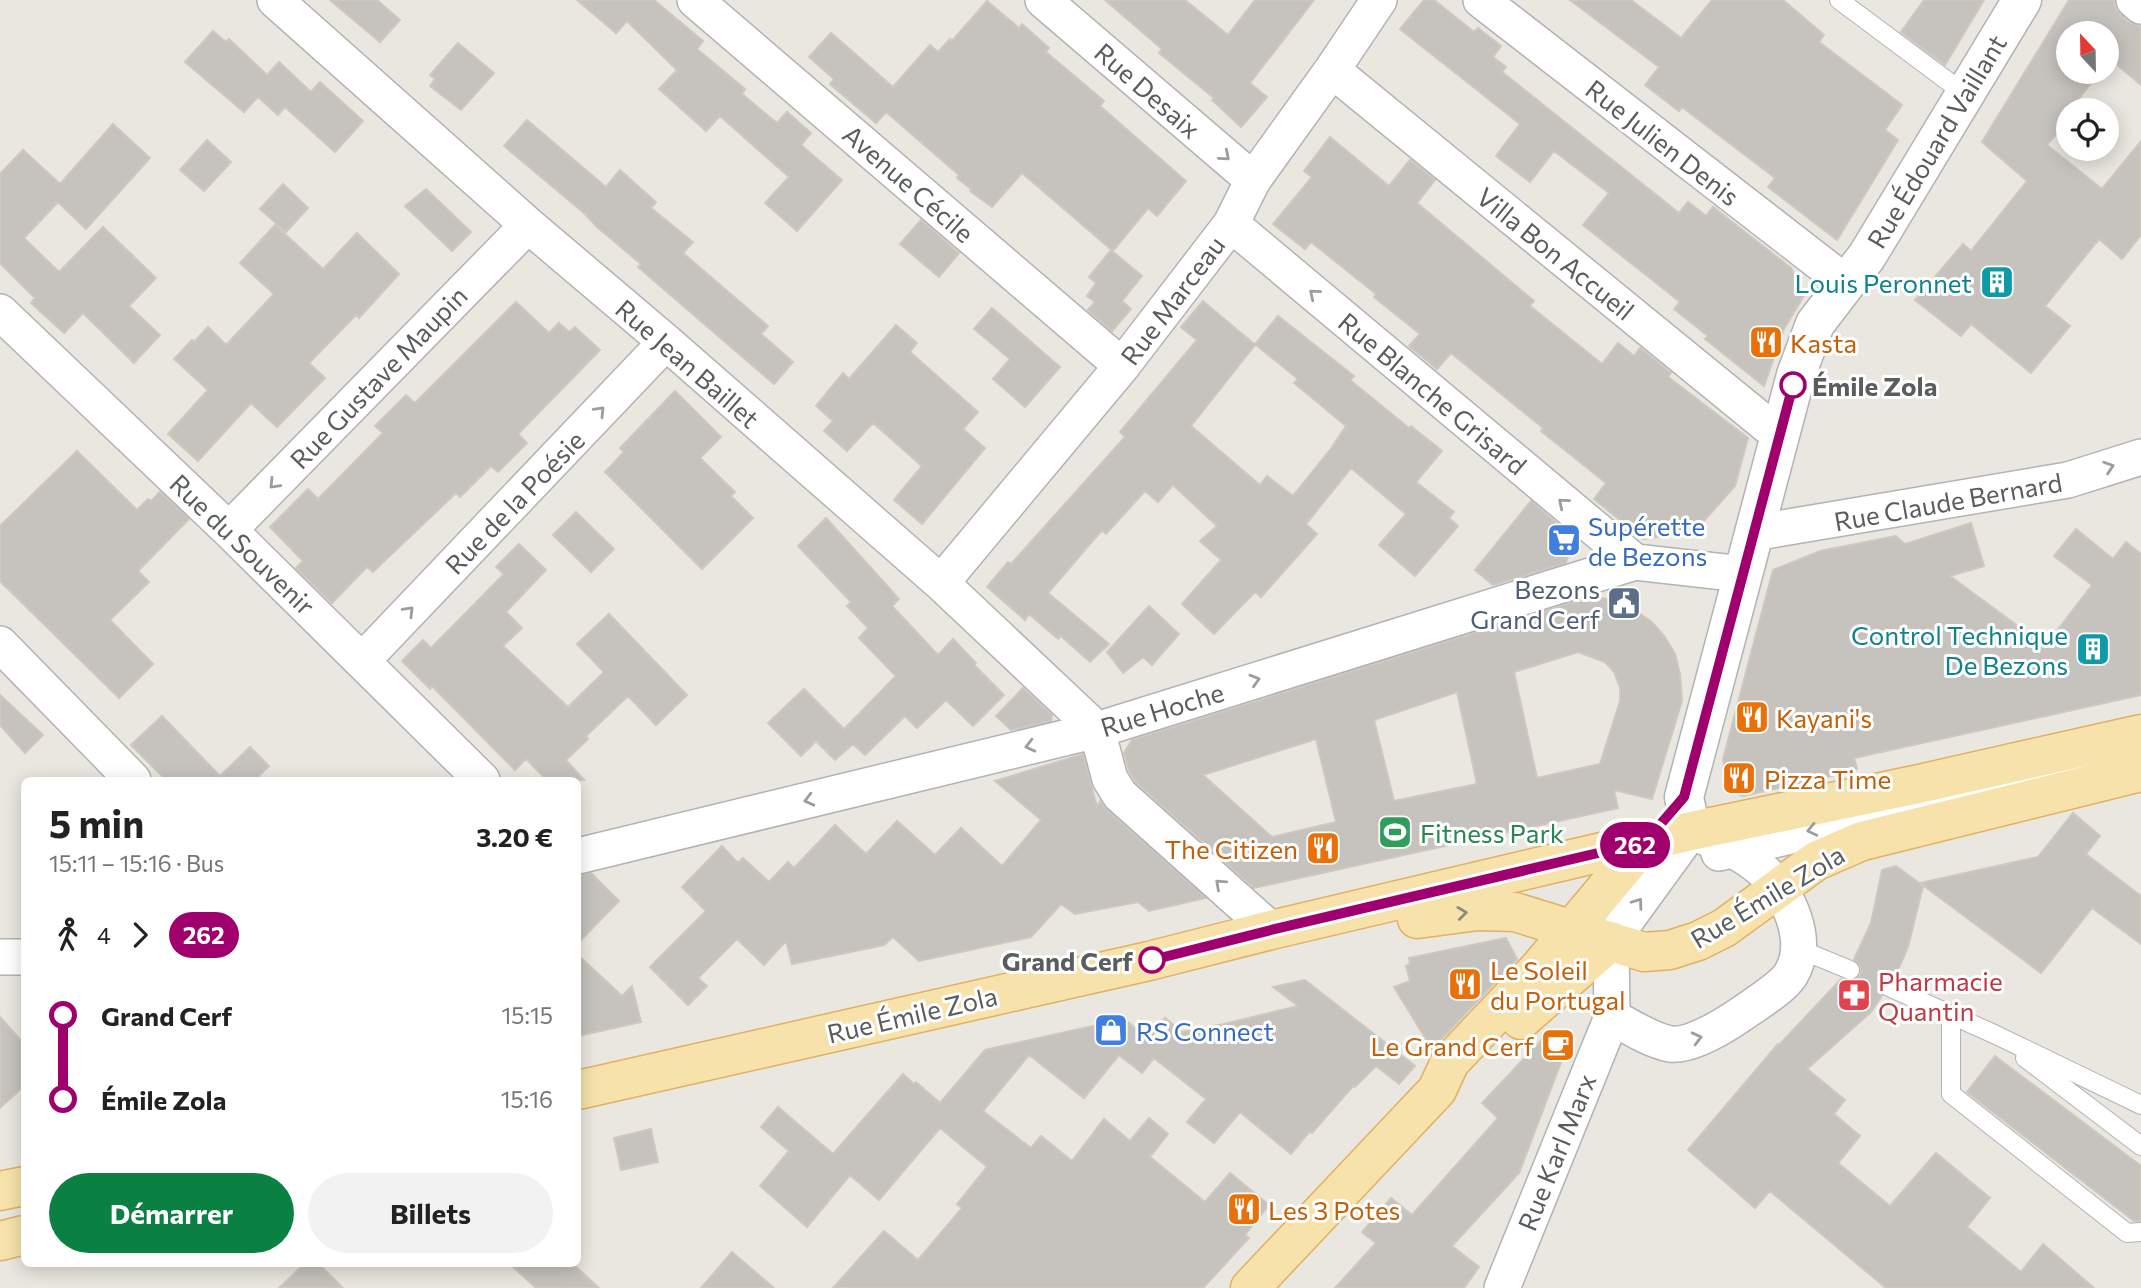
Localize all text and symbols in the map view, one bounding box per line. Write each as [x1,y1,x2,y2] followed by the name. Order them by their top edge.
[2056,21,2119,84] north arrow
[2056,21,2119,161] map controls
[1860,29,2012,253] street label: Rue Édouard Vaillant
[1089,36,1207,144] street label: Rue Desaix
[1580,73,1746,211] street label: Rue Julien Denis
[2056,98,2119,161] button: locate
[837,118,981,248] street label: Avenue Cécile
[1217,148,1230,160] one-way arrow
[1471,180,1641,326] street label: Villa Bon Accueil
[1113,229,1231,371] street label: Rue Marceau
[1978,263,2016,301] building icon: Louis Peronnet
[1795,267,1972,298] place label: Louis Peronnet
[283,280,473,474] street label: Rue Gustave Maupin
[1309,289,1322,302] one-way arrow
[610,292,766,434] street label: Rue Jean Baillet
[1333,305,1533,481] street label: Rue Blanche Grisard
[1747,323,1785,361] restaurant icon: Kasta
[1790,327,1857,358] place label: Kasta
[1812,370,1937,401] place label: Émile Zola
[1780,372,1806,398] marker: Émile Zola
[592,407,605,420] one-way arrow
[438,424,590,580] street label: Rue de la Poésie
[2102,461,2115,475] one-way arrow
[1832,466,2064,536] street label: Rue Claude Bernard
[164,467,322,621] street label: Rue du Souvenir
[269,475,282,488] one-way arrow
[1559,498,1571,511] one-way arrow
[1588,510,1707,571] place label: Supérette de Bezons
[1545,521,1583,559] supermarket icon: Supérette de Bezons
[1470,573,1601,634] place label: Bezons Grand Cerf
[1605,584,1643,622] public building icon: Bezons Grand Cerf
[401,607,414,620] one-way arrow
[1851,619,2068,680] place label: Control Technique De Bezons
[2074,630,2112,668] building icon: Control Technique De Bezons
[1249,674,1261,689] one-way arrow
[1097,676,1227,742] street label: Rue Hoche
[1733,698,1771,736] restaurant icon: Kayani's
[1776,702,1872,733] place label: Kayani's
[1024,738,1036,752] one-way arrow
[1720,759,1758,797] restaurant icon: Pizza Time
[1764,763,1891,794] place label: Pizza Time
[803,792,815,806] one-way arrow
[49,799,144,846] text: 5 min
[1376,813,1414,851] sports icon: Fitness Park
[1420,817,1564,848] place label: Fitness Park
[476,821,553,852] text: 3.20 €
[1595,822,1675,868] line badge: 262
[1806,822,1818,836] one-way arrow
[1304,829,1342,867] restaurant icon: The Citizen
[1614,830,1656,859] text: 262
[1164,833,1298,864] place label: The Citizen
[1685,838,1849,954] street label: Rue Émile Zola
[49,849,224,877] text: 15:11 – 15:16 · Bus
[1216,880,1229,893] one-way arrow
[1630,898,1643,911] one-way arrow
[1456,906,1468,921] one-way arrow
[49,916,87,954] icon: walk
[121,916,159,954] icon: forward
[183,920,225,949] text: 262
[97,921,111,949] text: 4
[1002,945,1133,976] place label: Grand Cerf
[1139,947,1165,973] marker: Grand Cerf
[1490,954,1626,1015] place label: Le Soleil du Portugal
[1446,965,1484,1003] restaurant icon: Le Soleil du Portugal
[1878,965,2003,1026] place label: Pharmacie Quantin
[1835,976,1873,1014] pharmacy icon: Pharmacie Quantin
[824,979,1000,1049] street label: Rue Émile Zola
[101,1000,232,1031] text: Grand Cerf
[501,1001,553,1029] text: 15:15
[1092,1011,1130,1049] shop icon: RS Connect
[1136,1015,1274,1046] place label: RS Connect
[1539,1026,1577,1064] cafe icon: Le Grand Cerf
[1371,1030,1535,1061] place label: Le Grand Cerf
[1691,1032,1703,1046] one-way arrow
[1511,1069,1602,1235] street label: Rue Karl Marx
[101,1084,226,1115] text: Émile Zola
[501,1085,553,1113] text: 15:16
[49,1173,294,1253] button: Démarrer
[308,1173,553,1253] button: Billets
[1225,1190,1263,1228] restaurant icon: Les 3 Potes
[1268,1194,1400,1225] place label: Les 3 Potes

